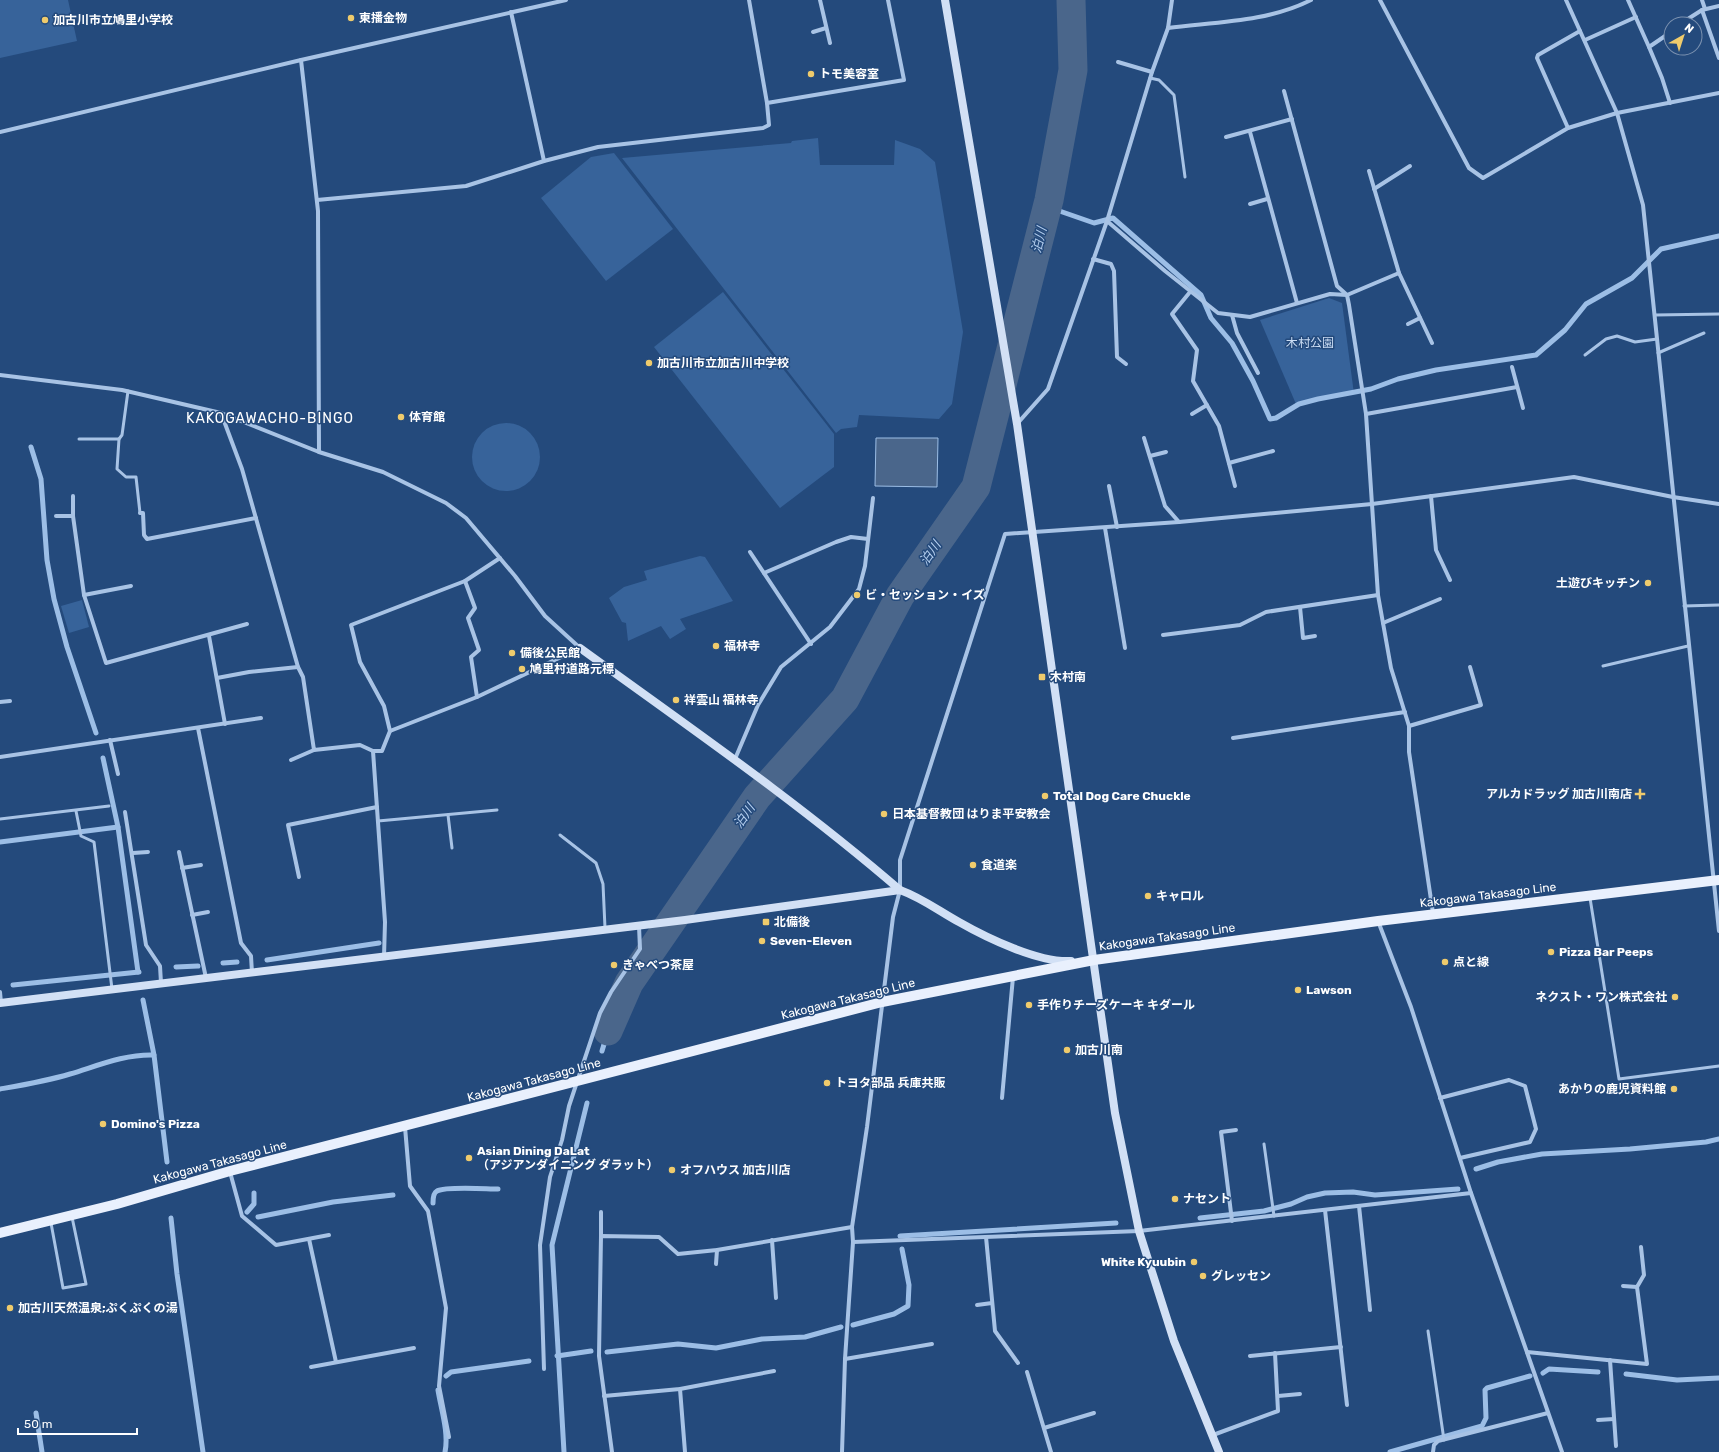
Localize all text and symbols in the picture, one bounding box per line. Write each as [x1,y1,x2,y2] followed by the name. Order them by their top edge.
[359,11,407,25] place label: 東播金物
[53,13,173,27] place label: 加古川市立鳩里小学校
[346,13,356,23] marker: 東播金物
[40,15,50,25] marker: 加古川市立鳩里小学校
[1663,16,1703,56] north arrow
[1682,21,1696,36] text: N
[819,67,879,81] place label: トモ美容室
[806,69,816,79] marker: トモ美容室
[1029,224,1050,254] water label: 泊川
[1286,336,1334,350] park label: 木村公園
[657,356,789,370] place label: 加古川市立加古川中学校
[644,358,654,368] marker: 加古川市立加古川中学校
[186,410,354,427] district label: KAKOGAWACHO-BINGO
[409,410,445,424] place label: 体育館
[396,412,406,422] marker: 体育館
[916,536,945,568] water label: 泊川
[1556,576,1640,590] place label: 土遊びキッチン
[1643,578,1653,588] marker: 土遊びキッチン
[865,588,985,602] place label: ビ・セッション・イズ
[852,590,862,600] marker: ビ・セッション・イズ
[724,639,760,653] place label: 福林寺
[711,641,721,651] marker: 福林寺
[520,646,580,660] place label: 備後公民館
[507,648,517,658] marker: 備後公民館
[529,662,614,676] place label: 鳩里村道路元標
[517,664,527,674] marker: 鳩里村道路元標
[1050,670,1086,684] place label: 木村南
[1037,672,1047,682] marker: 木村南
[684,693,759,707] place label: 祥雲山 福林寺
[671,695,681,705] marker: 祥雲山 福林寺
[1486,787,1632,801] place label: アルカドラッグ 加古川南店
[1053,789,1191,803] place label: Total Dog Care Chuckle
[1635,789,1645,799] marker: アルカドラッグ 加古川南店
[1040,791,1050,801] marker: Total Dog Care Chuckle
[730,799,759,831] water label: 泊川
[892,807,1051,821] place label: 日本基督教団 はりま平安教会
[879,809,889,819] marker: 日本基督教団 はりま平安教会
[981,858,1017,872] place label: 食道楽
[968,860,978,870] marker: 食道楽
[1419,880,1557,910] street label: Kakogawa Takasago Line
[1156,889,1204,903] place label: キャロル
[1143,891,1153,901] marker: キャロル
[774,915,810,929] place label: 北備後
[761,917,771,927] marker: 北備後
[1098,920,1236,954] street label: Kakogawa Takasago Line
[770,934,852,948] place label: Seven-Eleven
[757,936,767,946] marker: Seven-Eleven
[1559,945,1654,959] place label: Pizza Bar Peeps
[1546,947,1556,957] marker: Pizza Bar Peeps
[1453,955,1489,969] place label: 点と線
[1440,957,1450,967] marker: 点と線
[622,958,694,972] place label: きゃべつ茶屋
[609,960,619,970] marker: きゃべつ茶屋
[780,976,917,1022] street label: Kakogawa Takasago Line
[1306,983,1352,997] place label: Lawson
[1293,985,1303,995] marker: Lawson
[1535,990,1667,1004] place label: ネクスト・ワン株式会社
[1670,992,1680,1002] marker: ネクスト・ワン株式会社
[1037,998,1195,1012] place label: 手作りチーズケーキ キダール
[1024,1000,1034,1010] marker: 手作りチーズケーキ キダール
[1075,1043,1123,1057] place label: 加古川南
[1062,1045,1072,1055] marker: 加古川南
[466,1055,603,1105] street label: Kakogawa Takasago Line
[835,1076,946,1090] place label: トヨタ部品 兵庫共販
[822,1078,832,1088] marker: トヨタ部品 兵庫共販
[1558,1082,1666,1096] place label: あかりの鹿児資料館
[1669,1084,1679,1094] marker: あかりの鹿児資料館
[111,1117,200,1131] place label: Domino's Pizza
[98,1119,108,1129] marker: Domino's Pizza
[152,1137,289,1187] street label: Kakogawa Takasago Line
[477,1144,659,1172] place label: Asian Dining DaLat （アジアンダイニング ダラット）
[464,1153,474,1163] marker: Asian Dining DaLat （アジアンダイニング ダラット）
[680,1163,791,1177] place label: オフハウス 加古川店
[667,1165,677,1175] marker: オフハウス 加古川店
[1183,1192,1231,1206] place label: ナセント
[1170,1194,1180,1204] marker: ナセント
[1101,1255,1186,1269] place label: White Kyuubin
[1189,1257,1199,1267] marker: White Kyuubin
[1211,1269,1271,1283] place label: グレッセン
[1198,1271,1208,1281] marker: グレッセン
[18,1301,178,1315] place label: 加古川天然温泉;ぷくぷくの湯
[5,1303,15,1313] marker: 加古川天然温泉;ぷくぷくの湯
[18,1410,137,1436] scale bar
[24,1417,52,1431] text: 50 m

